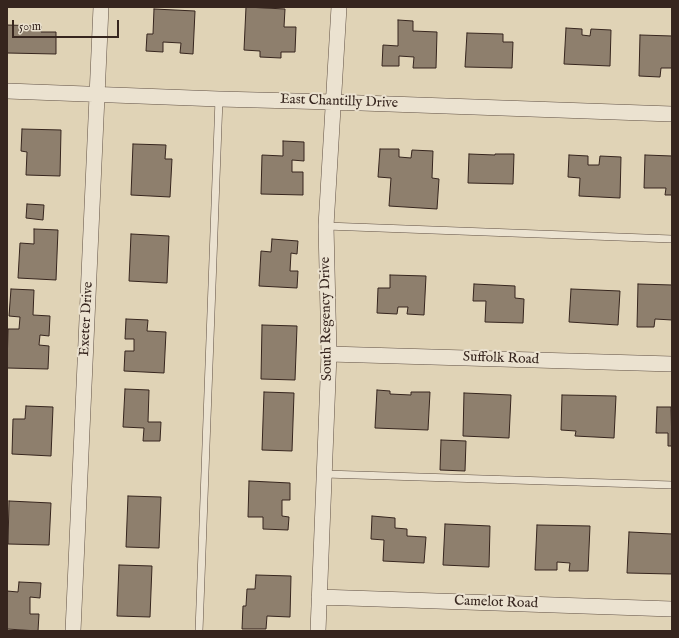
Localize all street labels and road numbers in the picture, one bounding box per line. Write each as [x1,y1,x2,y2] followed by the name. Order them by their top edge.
[280,92,398,112] street label: East Chantilly Drive
[318,257,336,381] street label: South Regency Drive
[77,281,97,357] street label: Exeter Drive
[463,349,539,369] street label: Suffolk Road
[454,593,538,613] street label: Camelot Road

